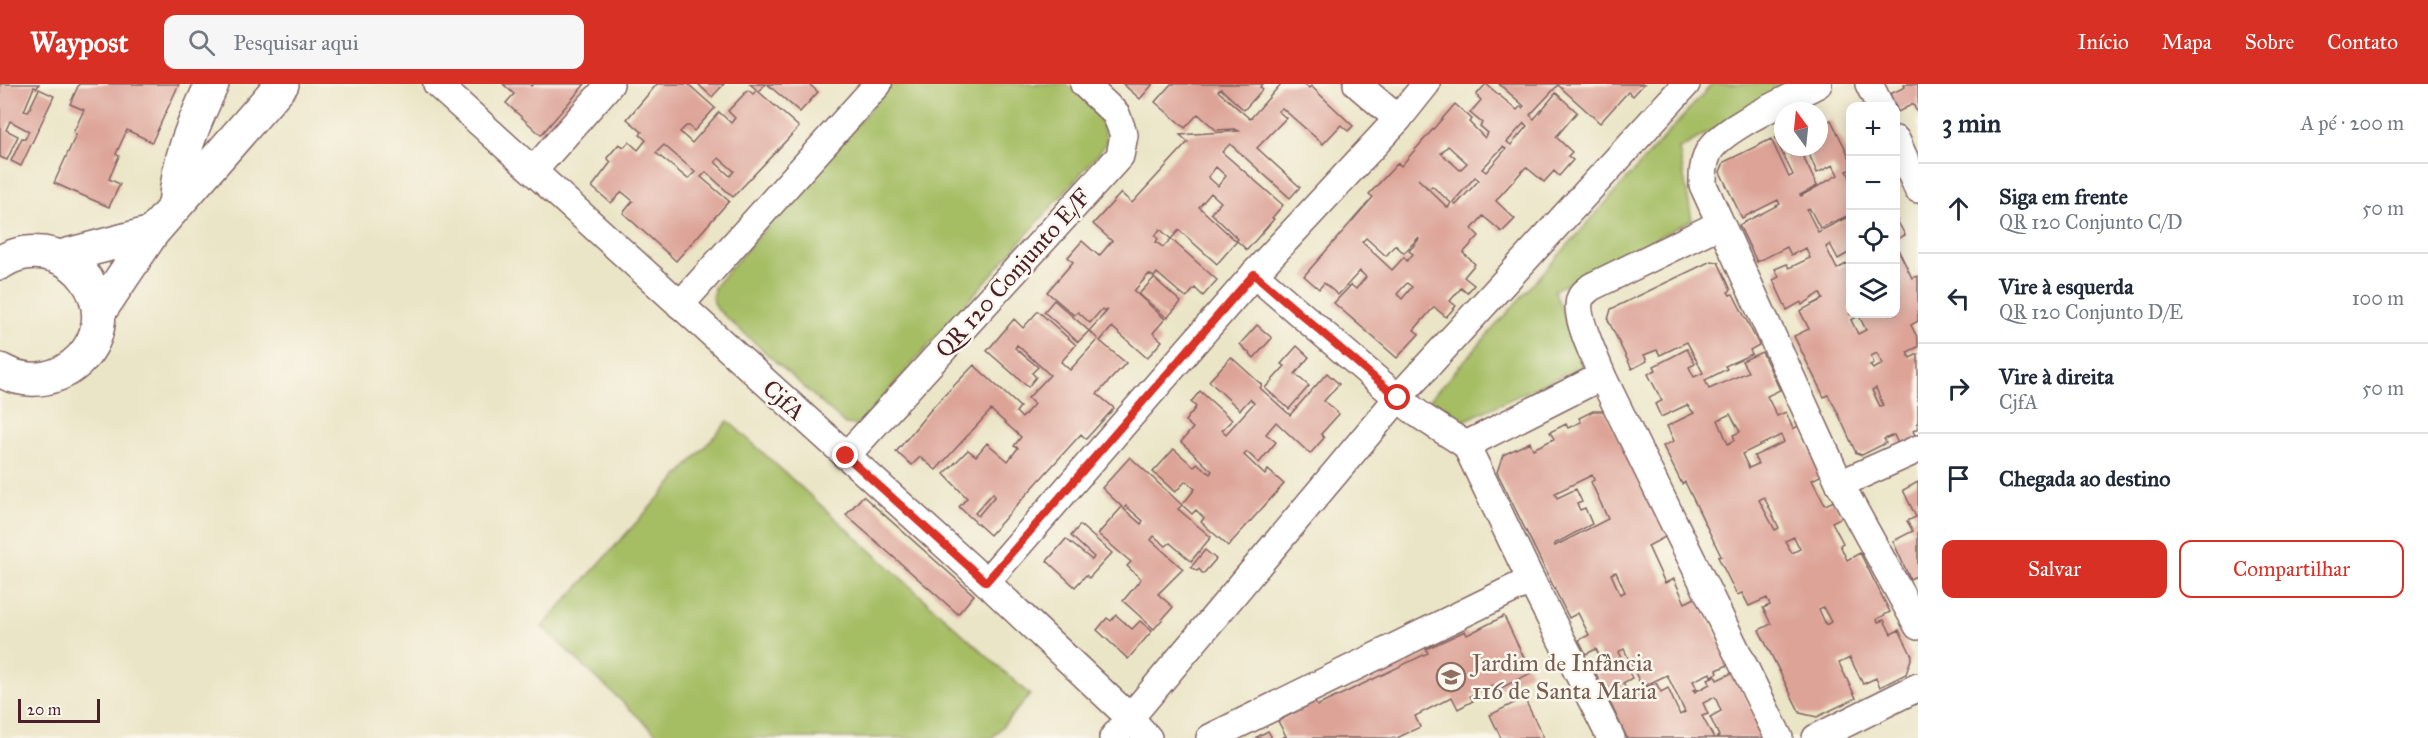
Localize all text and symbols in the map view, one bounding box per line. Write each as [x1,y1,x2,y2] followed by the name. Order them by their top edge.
[164,15,584,69] search box
[30,25,128,60] text: Waypost
[185,26,218,59] icon: search
[233,29,359,56] text: Pesquisar aqui
[2078,29,2129,55] text: Início
[2162,29,2212,55] text: Mapa
[2245,29,2294,55] text: Sobre
[2327,29,2398,55] text: Contato
[1774,102,1828,156] north arrow
[1846,102,1900,318] map controls
[1846,102,1900,156] button: +
[1942,107,2001,139] text: 3 min
[2301,111,2404,135] text: A pé · 200 m
[1846,156,1900,210] button: −
[929,182,1097,364] street label: QR 120 Conjunto E/F
[1999,183,2128,210] text: Siga em frente
[1942,192,1975,225] icon: ahead
[2362,196,2404,220] text: 50 m
[1846,210,1900,264] button: locate
[1999,210,2182,234] text: QR 120 Conjunto C/D
[1846,264,1900,318] button: layers
[1999,273,2133,300] text: Vire à esquerda
[1942,282,1975,315] icon: left
[2352,286,2404,310] text: 100 m
[1999,300,2183,324] text: QR 120 Conjunto D/E
[1999,363,2114,390] text: Vire à direita
[1942,372,1975,405] icon: right
[757,373,811,427] street label: CjfA
[2362,376,2404,400] text: 50 m
[1384,384,1410,410] route start
[1999,390,2038,414] text: CjfA
[832,442,858,468] route end
[1942,462,1975,495] icon: arrive
[1999,465,2170,492] text: Chegada ao destino
[1942,540,2167,598] button: Salvar
[2179,540,2404,598] button: Compartilhar
[1469,648,1658,706] place label: Jardim de Infância 116 de Santa Maria
[1435,661,1467,693] school or university icon: Jardim de Infância 116 de Santa Maria
[18,696,100,724] scale bar
[27,700,61,719] text: 20 m

